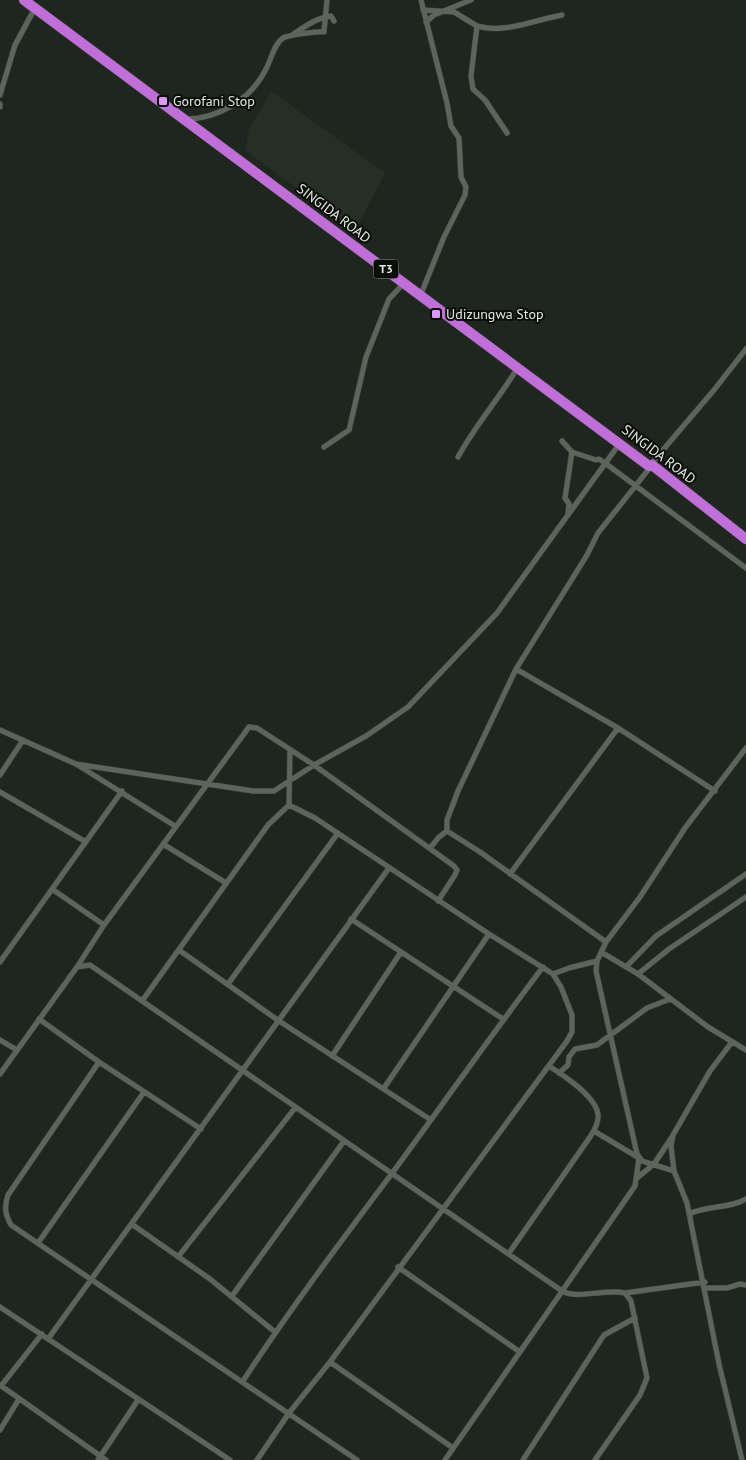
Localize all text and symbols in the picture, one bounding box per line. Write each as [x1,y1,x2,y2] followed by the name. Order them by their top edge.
[173,92,255,110] place label: Gorofani Stop
[157,95,169,107] marker: Gorofani Stop
[293,179,375,247] street label: SINGIDA ROAD
[374,260,398,278] road number: T3
[446,305,543,323] place label: Udizungwa Stop
[430,308,442,320] marker: Udizungwa Stop
[618,420,700,488] street label: SINGIDA ROAD

